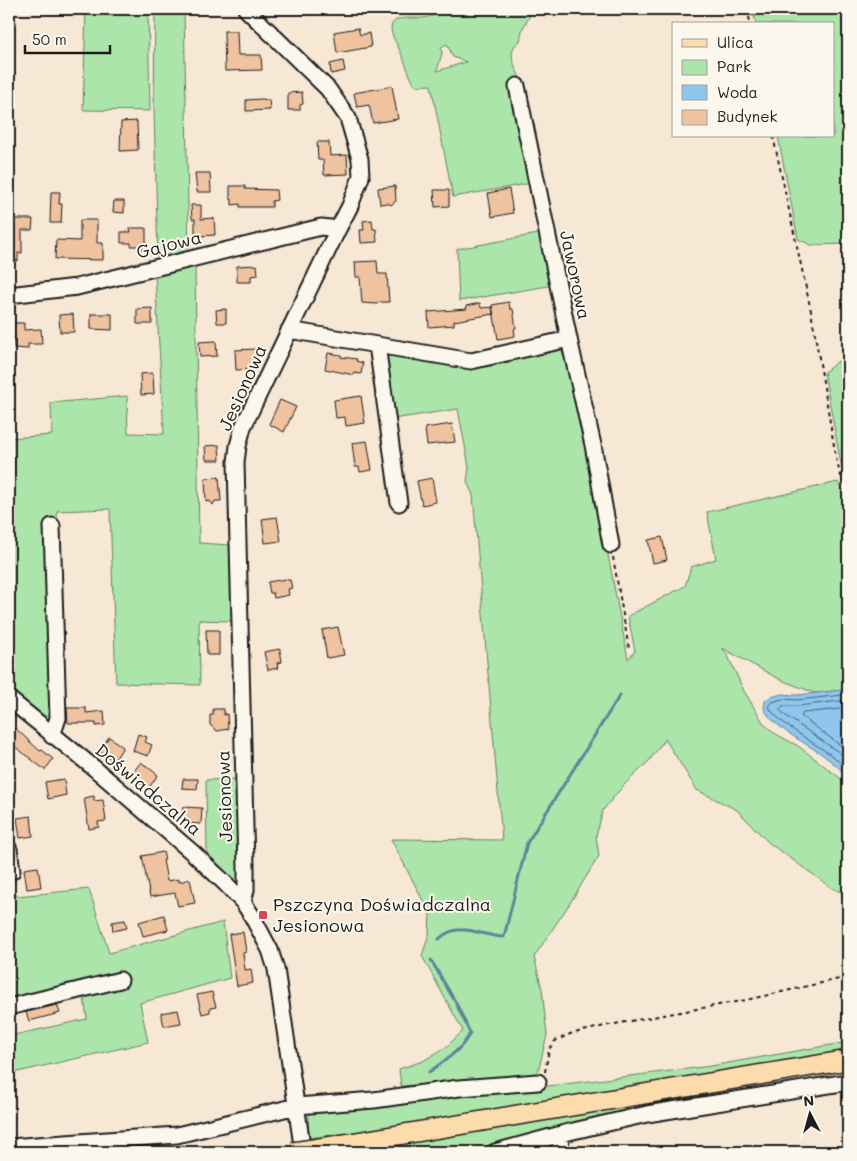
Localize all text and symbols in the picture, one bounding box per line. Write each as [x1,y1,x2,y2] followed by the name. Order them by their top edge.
[25,22,110,54] scale bar
[672,22,834,138] legend
[32,29,67,49] text: 50 m
[717,32,754,52] text: Ulica
[717,56,751,76] text: Park
[717,82,758,102] text: Woda
[717,106,777,126] text: Budynek
[134,224,204,264] street label: Gajowa
[555,228,597,322] street label: Jaworowa
[212,341,272,434] street label: Jesionowa
[91,738,207,841] street label: Doświadczalna
[210,750,238,842] street label: Jesionowa
[273,892,491,937] place label: Pszczyna Doświadczalna Jesionowa
[257,909,269,921] marker: Pszczyna Doświadczalna Jesionowa
[784,1088,834,1138] north arrow
[802,1091,815,1111] text: N

